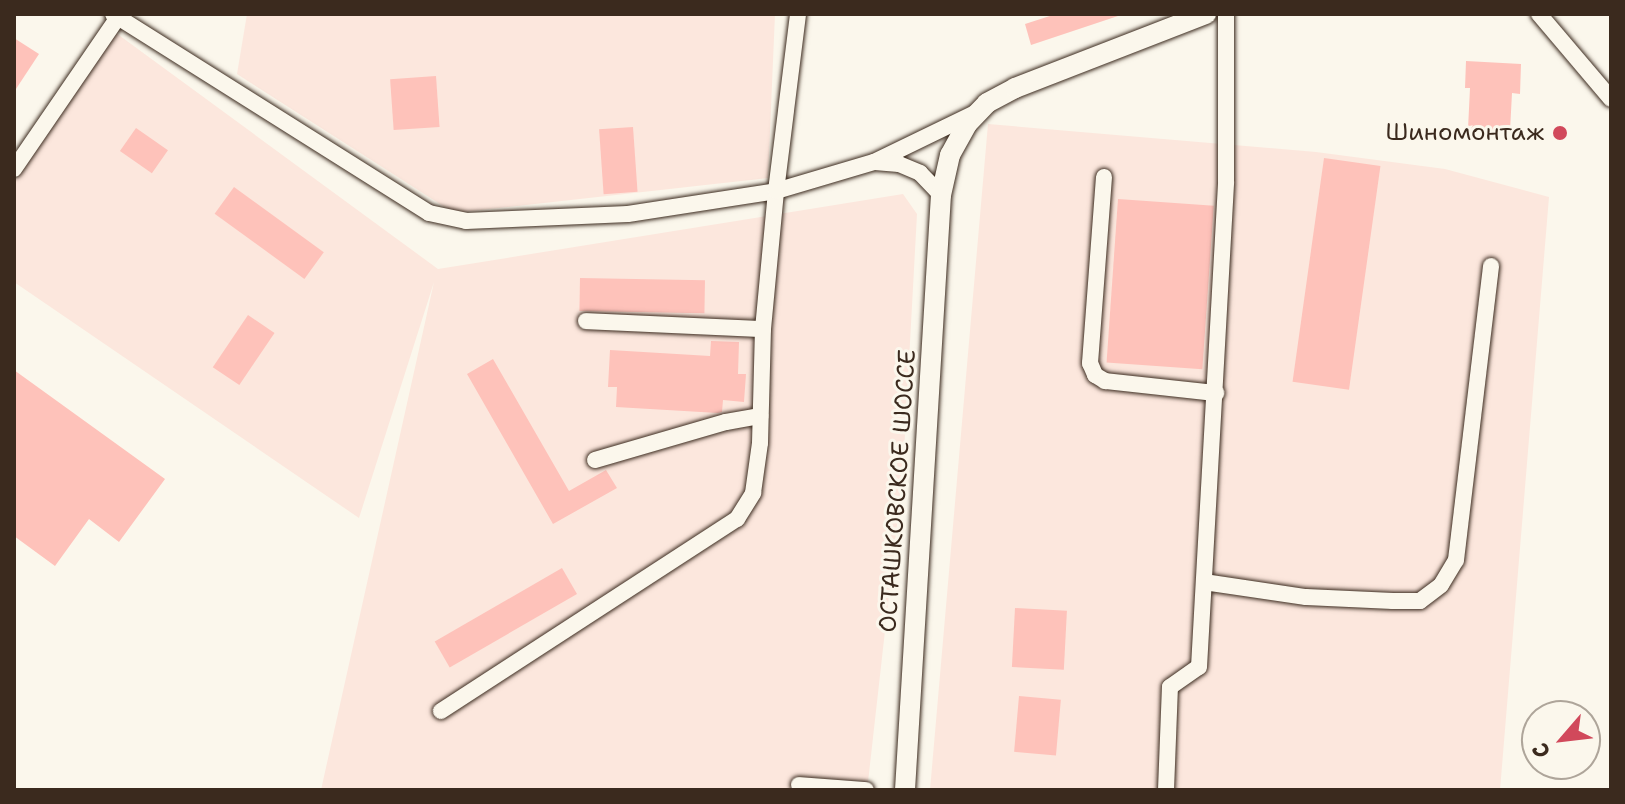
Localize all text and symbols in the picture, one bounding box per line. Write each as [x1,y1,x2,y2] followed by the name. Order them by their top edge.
[1385,119,1544,147] place label: Шиномонтаж
[1551,124,1569,142] marker: Шиномонтаж
[874,348,922,634] street label: ОСТАШКОВСКОЕ ШОССЕ
[1521,700,1601,780] north arrow
[1525,738,1557,763] text: С

